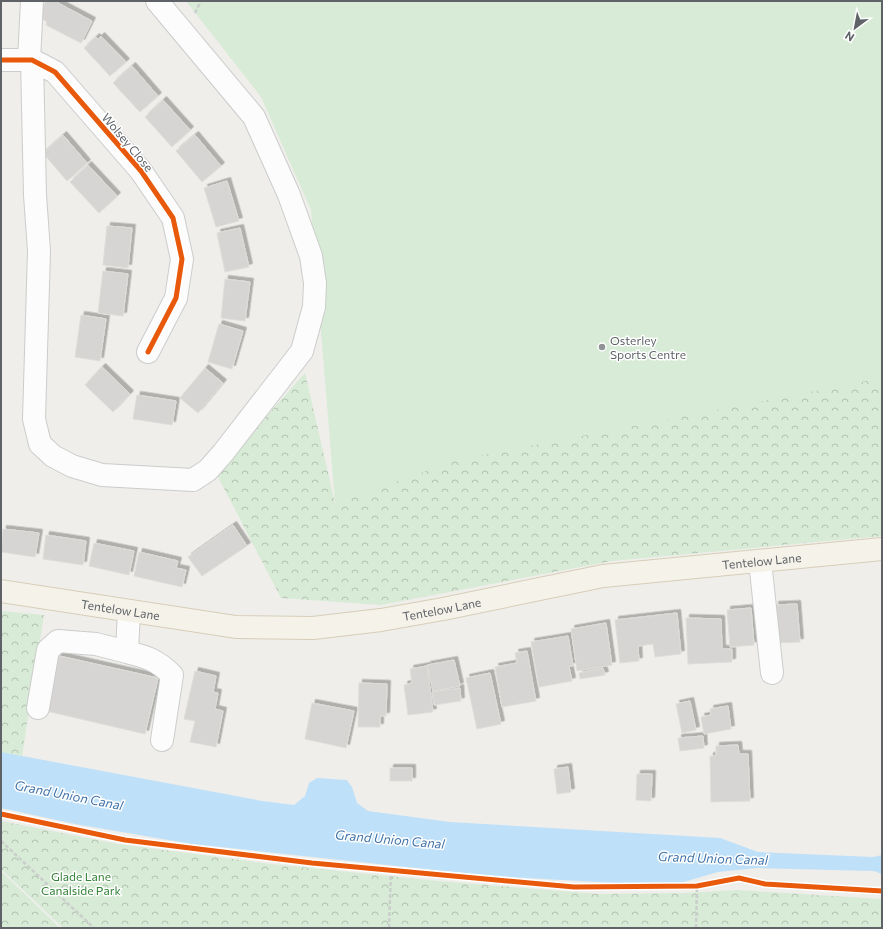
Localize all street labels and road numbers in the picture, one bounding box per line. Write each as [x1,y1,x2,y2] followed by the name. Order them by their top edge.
[100,110,156,174] street label: Wolsey Close
[721,550,802,571] street label: Tentelow Lane
[401,594,482,623] street label: Tentelow Lane
[80,596,161,622] street label: Tentelow Lane

